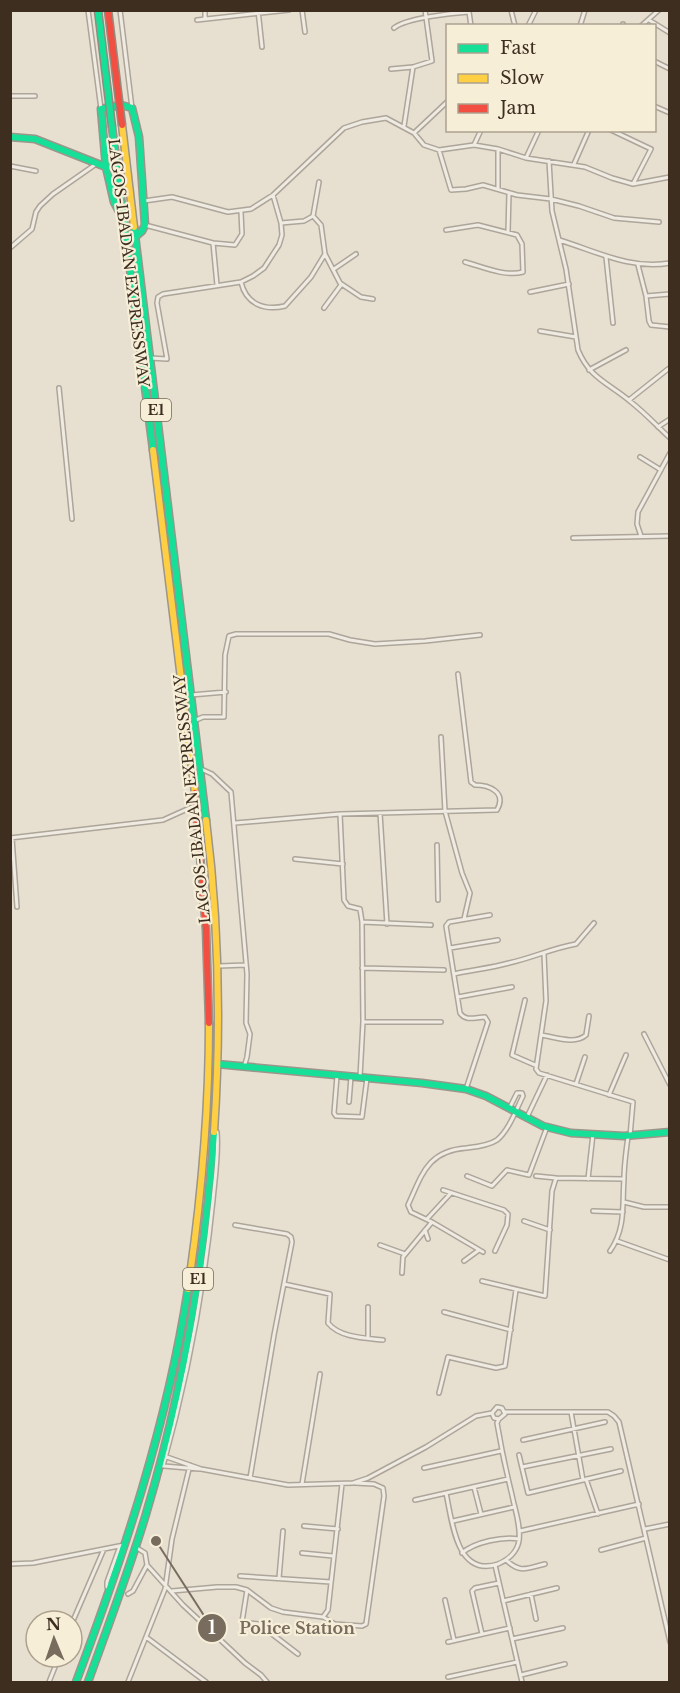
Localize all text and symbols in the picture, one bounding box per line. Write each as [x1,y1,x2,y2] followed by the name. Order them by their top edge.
[446,24,656,132] legend
[500,37,537,59] text: Fast
[500,67,545,89] text: Slow
[498,97,536,119] text: Jam
[104,137,154,390] street label: LAGOS-IBADAN EXPRESSWAY
[141,399,171,421] road number: E1
[169,672,215,925] street label: LAGOS-IBADAN EXPRESSWAY
[183,1268,213,1290] road number: E1
[24,1609,84,1669] north arrow
[197,1611,367,1645] callout: Police Station
[46,1614,61,1634] text: N
[208,1617,216,1639] text: 1
[239,1618,355,1638] text: Police Station

